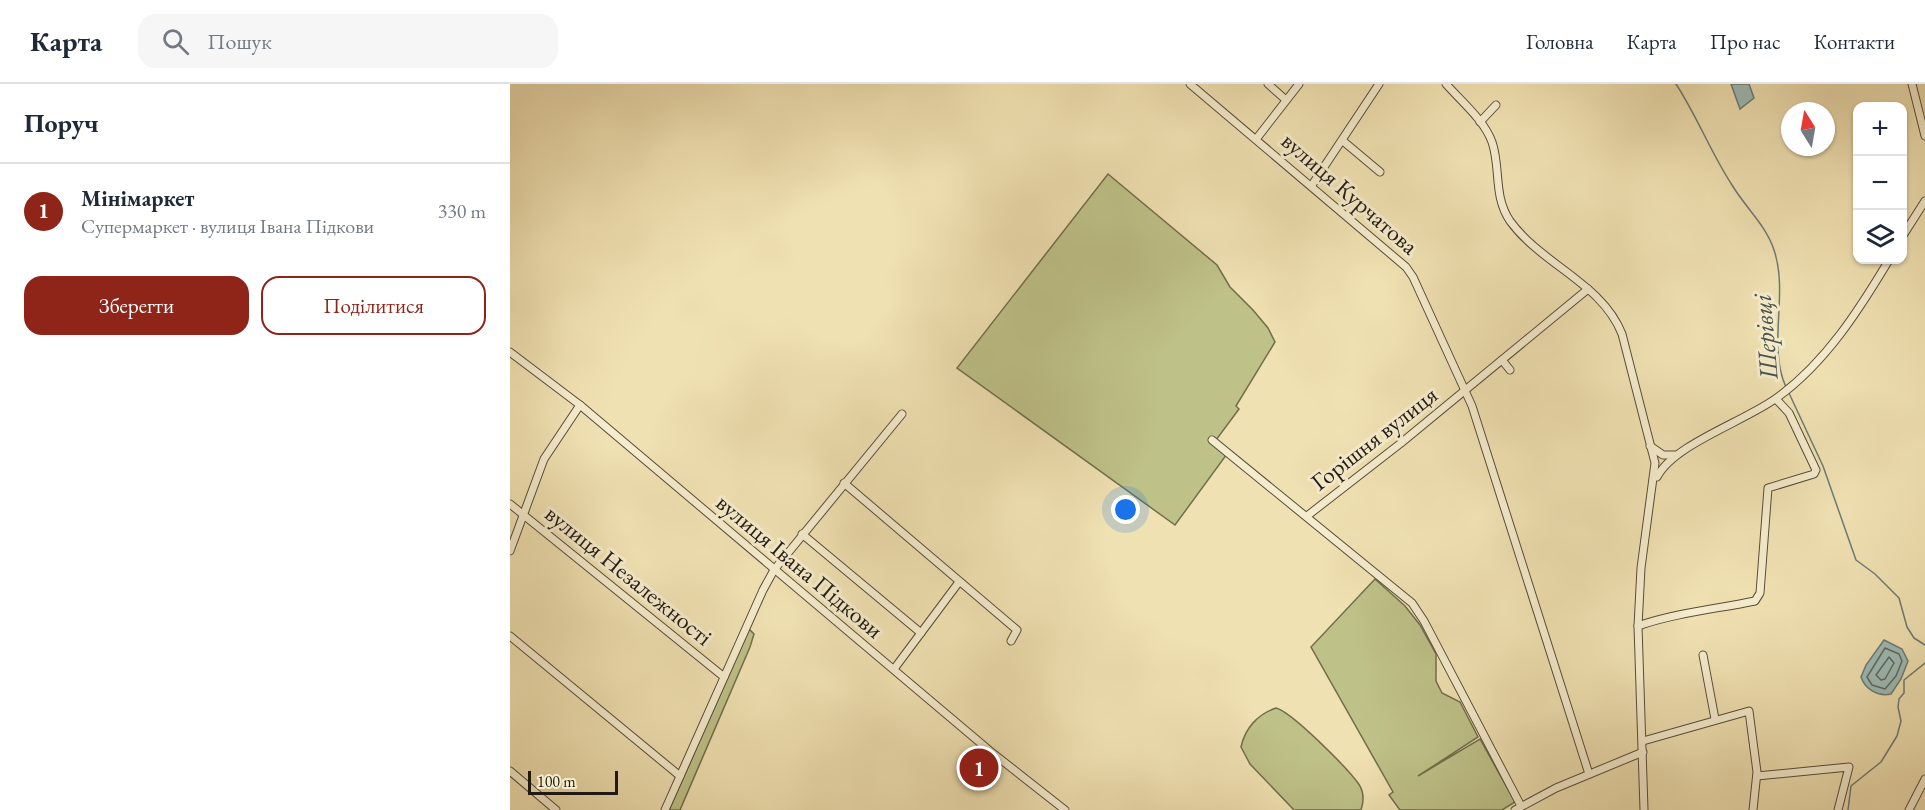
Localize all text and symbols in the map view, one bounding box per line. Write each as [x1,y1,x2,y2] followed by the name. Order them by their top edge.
[138,14,558,68] search box
[30,23,102,59] text: Карта
[159,25,192,58] icon: search
[207,27,272,56] text: Пошук
[1526,28,1594,55] text: Головна
[1627,28,1677,55] text: Карта
[1710,28,1780,55] text: Про нас
[1813,28,1895,55] text: Контакти
[1781,102,1835,156] north arrow
[1853,102,1907,264] map controls
[1853,102,1907,156] button: +
[24,106,99,140] text: Поруч
[1275,125,1425,261] street label: вулиця Курчатова
[1853,156,1907,210] button: −
[81,184,194,213] text: Мінімаркет
[38,198,49,224] text: 1
[438,198,486,224] text: 330 m
[1853,210,1907,264] button: layers
[81,213,374,239] text: Супермаркет · вулиця Івана Підкови
[24,276,249,335] button: Зберегти
[261,276,486,335] button: Поділитися
[1744,291,1786,382] water label: Шерівці
[1305,379,1444,497] street label: Горішня вулиця
[710,487,890,645] street label: вулиця Івана Підкови
[1111,495,1140,524] your location
[539,498,719,652] street label: вулиця Незалежності
[960,746,998,790] pin: 1
[528,768,618,796] scale bar
[537,771,576,792] text: 100 m

